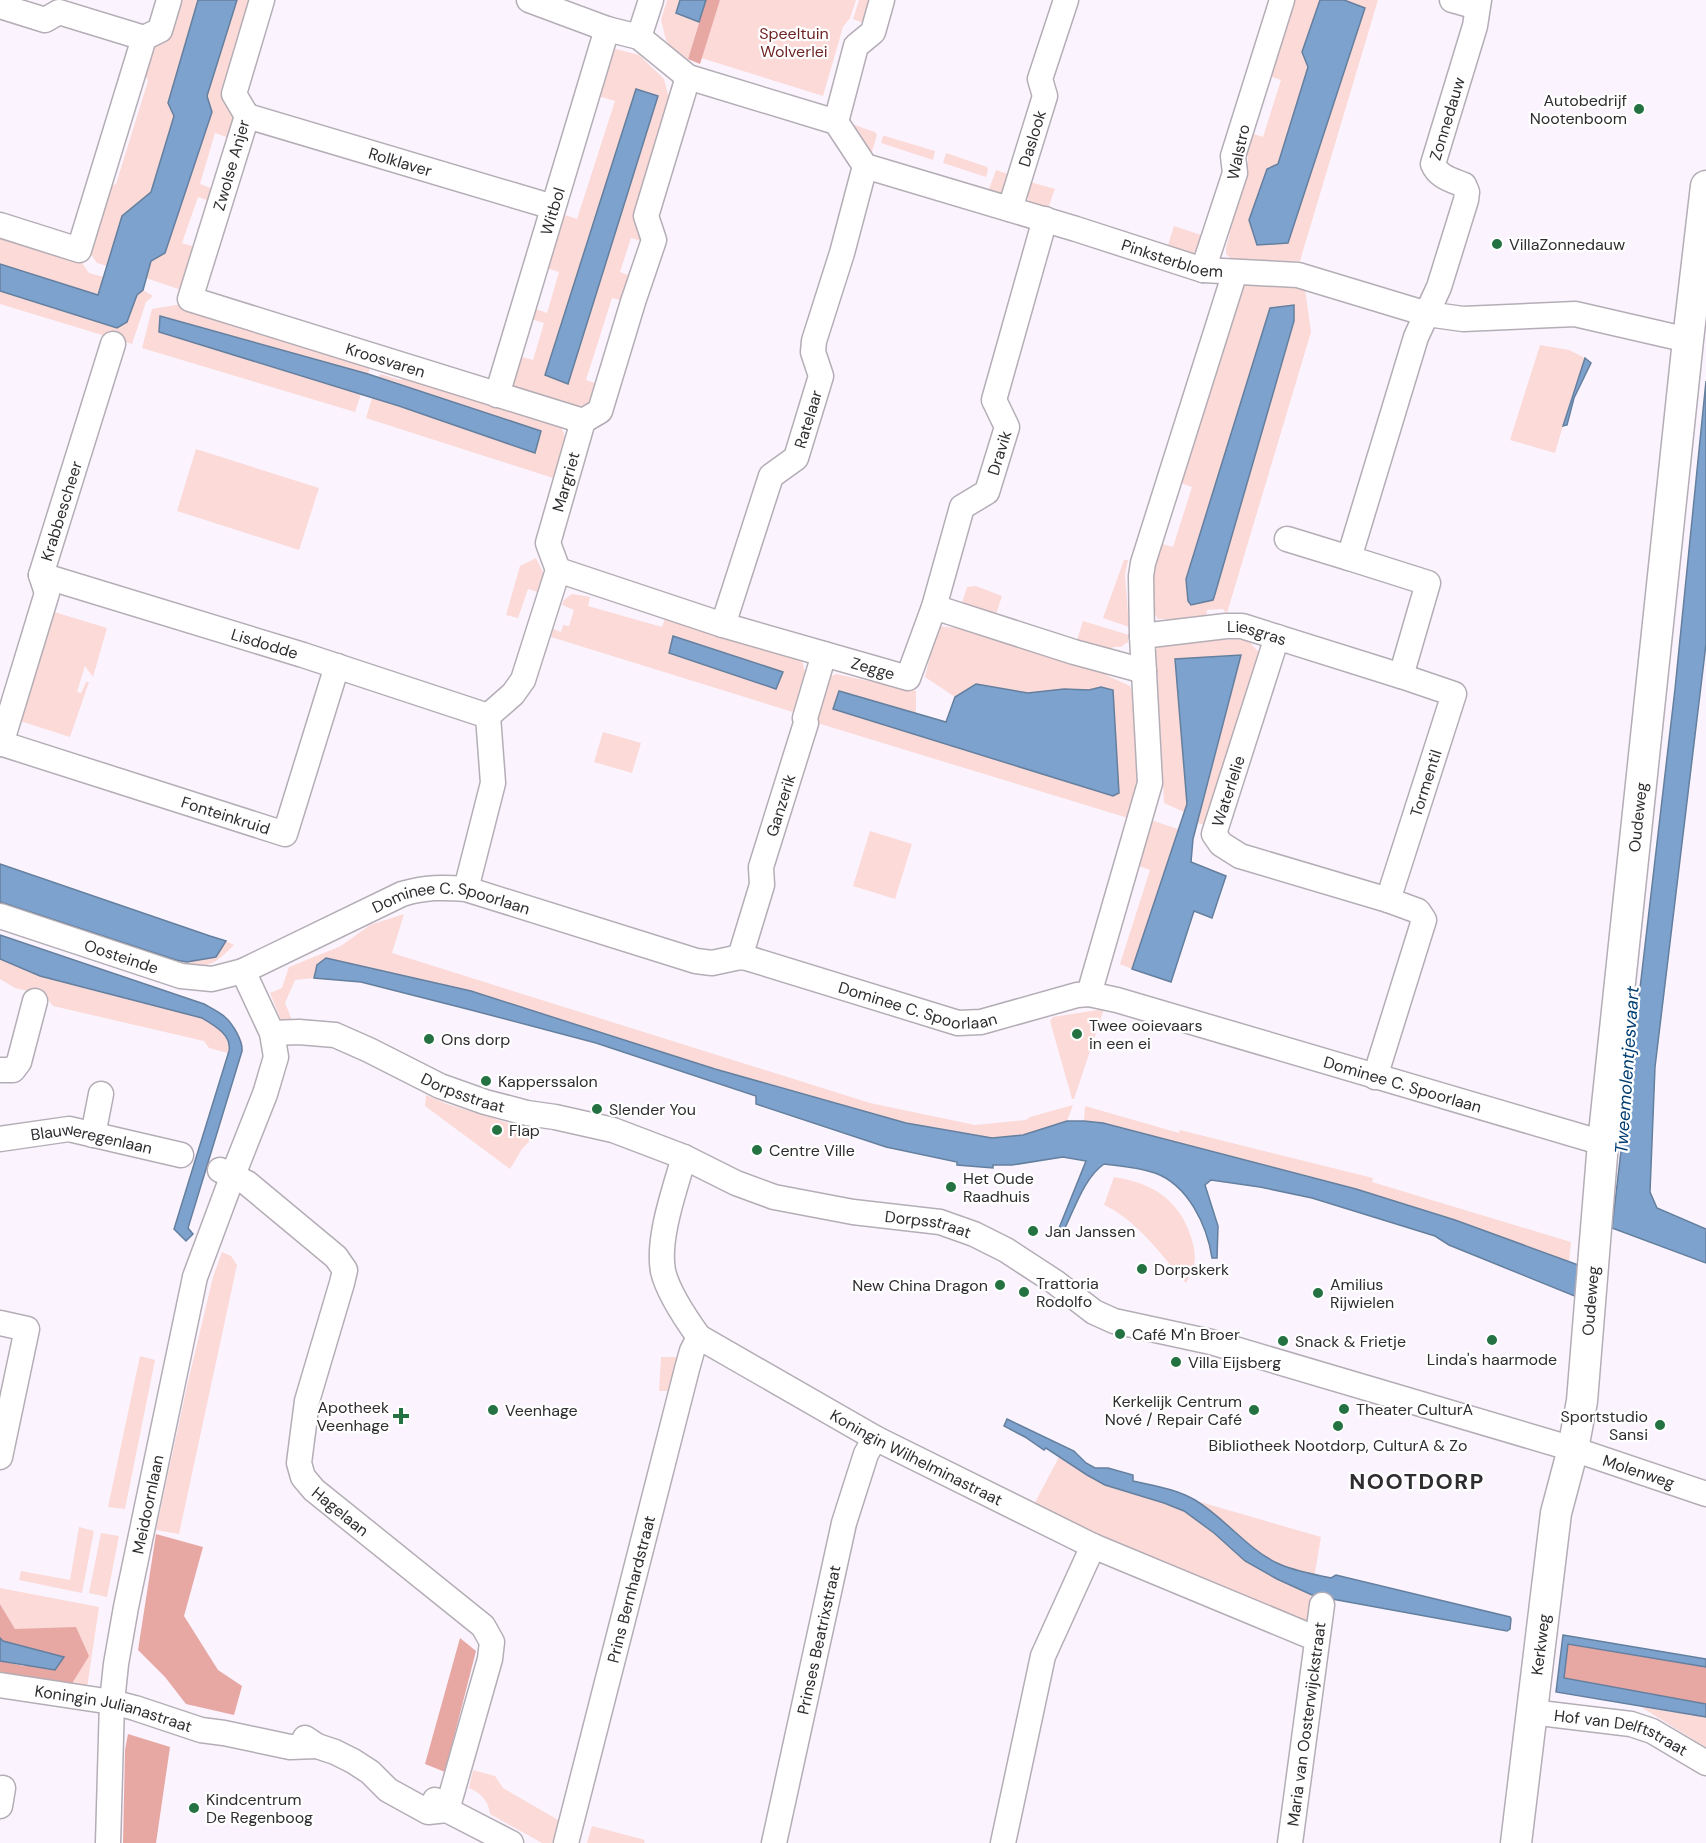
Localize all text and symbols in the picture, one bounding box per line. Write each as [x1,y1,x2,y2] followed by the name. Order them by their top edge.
[759,23,829,62] park label: Speeltuin Wolverlei
[1425,75,1470,163] street label: Zonnedauw
[1530,90,1627,129] place label: Autobedrijf Nootenboom
[1632,102,1646,116] marker: Autobedrijf Nootenboom
[1014,107,1051,169] street label: Daslook
[208,117,255,213] street label: Zwolse Anjer
[1222,123,1255,182] street label: Walstro
[366,143,435,181] street label: Rolklaver
[536,185,570,238] street label: Witbol
[1119,234,1224,282] street label: Pinksterbloem
[1509,234,1625,255] place label: VillaZonnedauw
[1490,237,1504,251] marker: VillaZonnedauw
[343,338,428,382] street label: Kroosvaren
[790,387,827,451] street label: Ratelaar
[983,428,1016,478] street label: Dravik
[547,449,585,514] street label: Margriet
[36,458,87,564] street label: Krabbescheer
[1227,616,1289,650] street label: Liesgras
[229,624,301,664] street label: Lisdodde
[849,652,897,685] street label: Zegge
[1405,747,1446,819] street label: Tormentil
[1207,753,1250,829] street label: Waterlelie
[761,772,800,839] street label: Ganzerik
[1624,781,1652,853] street label: Oudeweg
[179,792,273,840] street label: Fonteinkruid
[369,878,533,919] text: Dominee C. Spoorlaan
[369,901,533,921] street label: Dominee C. Spoorlaan
[82,935,161,979] street label: Oosteinde
[836,977,999,1034] street label: Dominee C. Spoorlaan
[1609,984,1645,1155] water label: Tweemolentjesvaart
[1089,1015,1202,1054] place label: Twee ooievaars in een ei
[1070,1027,1084,1041] marker: Twee ooievaars in een ei
[441,1029,510,1050] place label: Ons dorp
[422,1032,436,1046] marker: Ons dorp
[1321,1051,1484,1118] street label: Dominee C. Spoorlaan
[417,1068,507,1118] street label: Dorpsstraat
[498,1071,598,1092] place label: Kapperssalon
[479,1074,493,1088] marker: Kapperssalon
[609,1099,696,1120] place label: Slender You
[590,1102,604,1116] marker: Slender You
[29,1118,154,1159] street label: Blauweregenlaan
[509,1120,540,1141] place label: Flap
[490,1123,504,1137] marker: Flap
[769,1140,855,1161] place label: Centre Ville
[750,1143,764,1157] marker: Centre Ville
[963,1168,1034,1207] place label: Het Oude Raadhuis
[944,1180,958,1194] marker: Het Oude Raadhuis
[884,1206,974,1243] street label: Dorpsstraat
[1045,1221,1135,1242] place label: Jan Janssen
[1026,1224,1040,1238] marker: Jan Janssen
[1154,1259,1229,1280] place label: Dorpskerk
[1135,1262,1149,1276] marker: Dorpskerk
[1577,1265,1604,1337] street label: Oudeweg
[1036,1273,1099,1312] place label: Trattoria Rodolfo
[1330,1274,1394,1313] place label: Amilius Rijwielen
[852,1275,988,1296] place label: New China Dragon
[993,1278,1007,1292] marker: New China Dragon
[1017,1285,1031,1299] marker: Trattoria Rodolfo
[1311,1286,1325,1300] marker: Amilius Rijwielen
[1132,1324,1240,1345] place label: Café M'n Broer
[1113,1327,1127,1341] marker: Café M'n Broer
[1295,1331,1406,1352] place label: Snack & Frietje
[1485,1333,1499,1347] marker: Linda's haarmode
[1276,1334,1290,1348] marker: Snack & Frietje
[1427,1349,1557,1370] place label: Linda's haarmode
[1188,1352,1281,1373] place label: Villa Eijsberg
[1169,1355,1183,1369] marker: Villa Eijsberg
[1105,1391,1242,1430] place label: Kerkelijk Centrum Nové / Repair Café
[316,1397,389,1436] place label: Apotheek Veenhage
[1356,1399,1474,1420] place label: Theater CulturA
[505,1400,578,1421] place label: Veenhage
[1337,1402,1351,1416] marker: Theater CulturA
[486,1403,500,1417] marker: Veenhage
[1247,1403,1261,1417] marker: Kerkelijk Centrum Nové / Repair Café
[826,1405,1006,1511] street label: Koningin Wilhelminastraat
[1561,1406,1648,1445] place label: Sportstudio Sansi
[394,1409,408,1423] marker: Apotheek Veenhage
[1653,1418,1667,1432] marker: Sportstudio Sansi
[1331,1419,1345,1433] marker: Bibliotheek Nootdorp, CulturA & Zo
[1208,1435,1468,1456] place label: Bibliotheek Nootdorp, CulturA & Zo
[1600,1450,1677,1494] street label: Molenweg
[127,1453,169,1556] street label: Meidoornlaan
[1349,1467,1485,1496] district label: NOOTDORP
[307,1482,373,1541] street label: Hagelaan
[602,1513,660,1665] street label: Prins Bernhardstraat
[792,1563,845,1717] street label: Prinses Beatrixstraat
[1526,1613,1555,1676] street label: Kerkweg
[1282,1621,1331,1828] street label: Maria van Oosterwijckstraat
[33,1680,195,1737] street label: Koningin Julianastraat
[1553,1705,1691,1761] street label: Hof van Delftstraat
[206,1789,313,1828] place label: Kindcentrum De Regenboog
[187,1801,201,1815] marker: Kindcentrum De Regenboog

